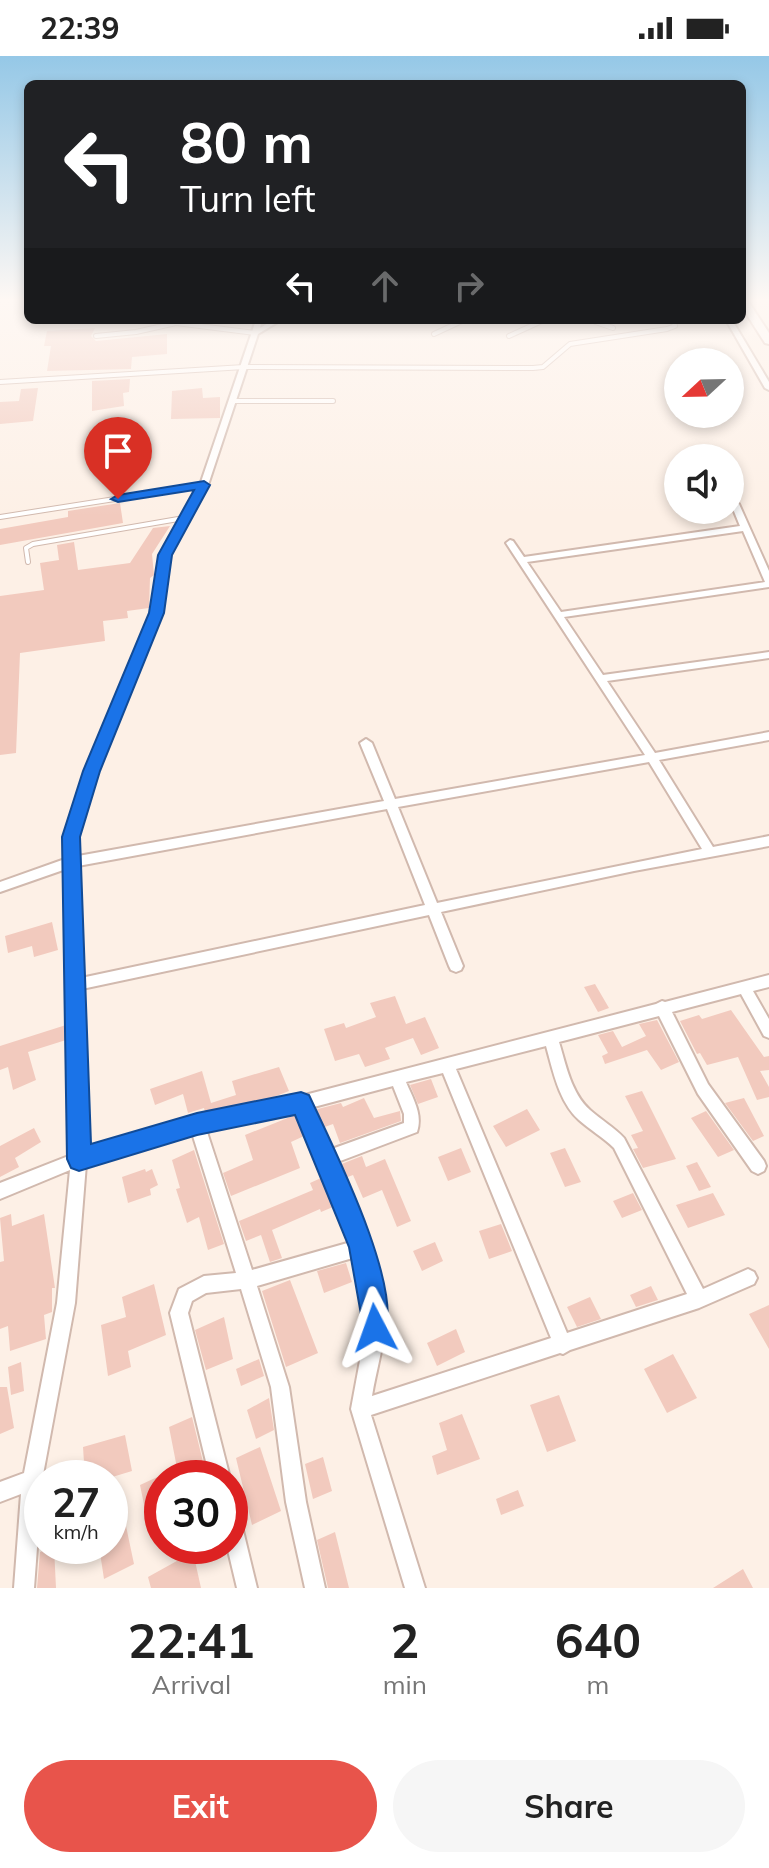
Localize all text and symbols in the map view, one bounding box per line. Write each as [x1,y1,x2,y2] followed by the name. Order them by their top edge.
[40,9,119,47] text: 22:39
[180,107,313,177] text: 80 m
[48,112,152,216] icon: left
[180,176,316,221] text: Turn left
[279,264,323,308] icon: left
[363,264,407,308] icon: ahead
[447,264,491,308] icon: right
[664,348,744,428] north arrow
[664,348,744,524] map controls
[84,417,152,499] pin
[96,429,140,473] icon: arrive
[664,444,744,524] button: sound
[333,1286,417,1370] position arrow
[144,1460,248,1564] speed limit sign: 30
[52,1477,100,1527] text: 27
[53,1519,99,1544] text: km/h
[128,1610,255,1670] text: 22:41
[390,1610,419,1670] text: 2
[555,1610,641,1670] text: 640
[152,1668,231,1701] text: Arrival
[383,1668,427,1701] text: min
[587,1668,609,1701] text: m
[24,1760,377,1852] button: Exit
[393,1760,745,1852] button: Share

